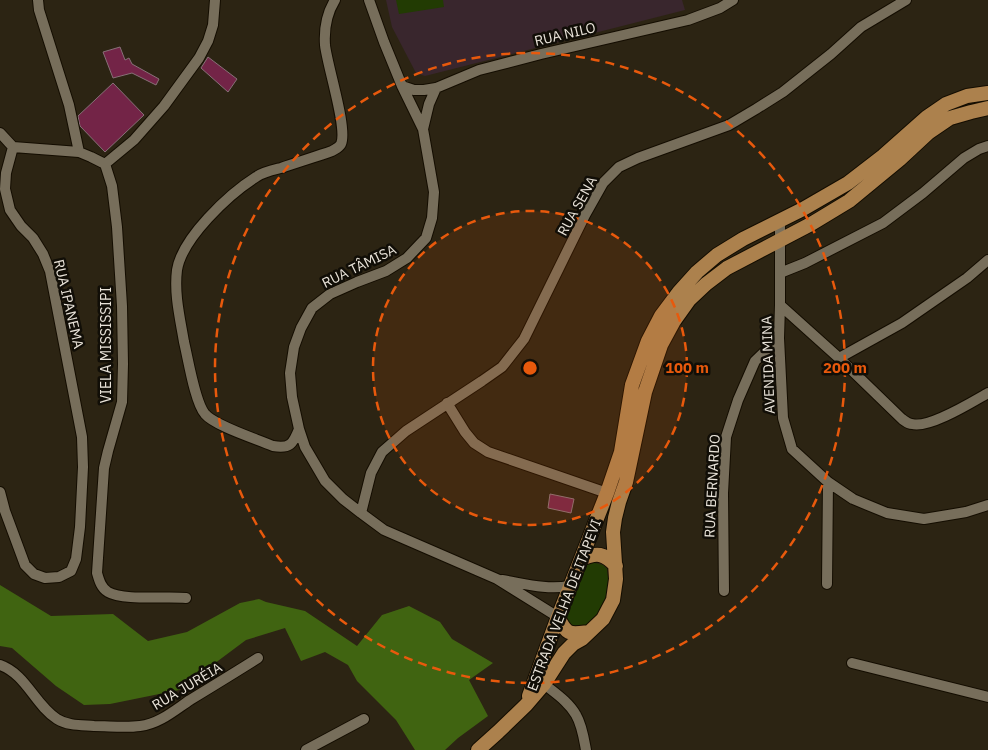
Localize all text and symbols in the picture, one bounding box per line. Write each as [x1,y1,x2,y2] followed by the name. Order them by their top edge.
[533,18,597,50] street label: RUA NILO
[553,173,601,239] street label: RUA SENA
[319,240,399,292] street label: RUA TÂMISA
[50,258,88,350] street label: RUA IPANEMA
[97,287,115,403] street label: VIELA MISSISSIPI
[757,316,779,414] street label: AVENIDA MINA
[665,358,709,377] text: 100 m
[823,358,867,377] text: 200 m
[521,359,539,377] centre of rings
[700,434,724,538] street label: RUA BERNARDO
[523,517,605,693] street label: ESTRADA VELHA DE ITAPEVI
[148,657,225,714] street label: RUA JURÉIA

